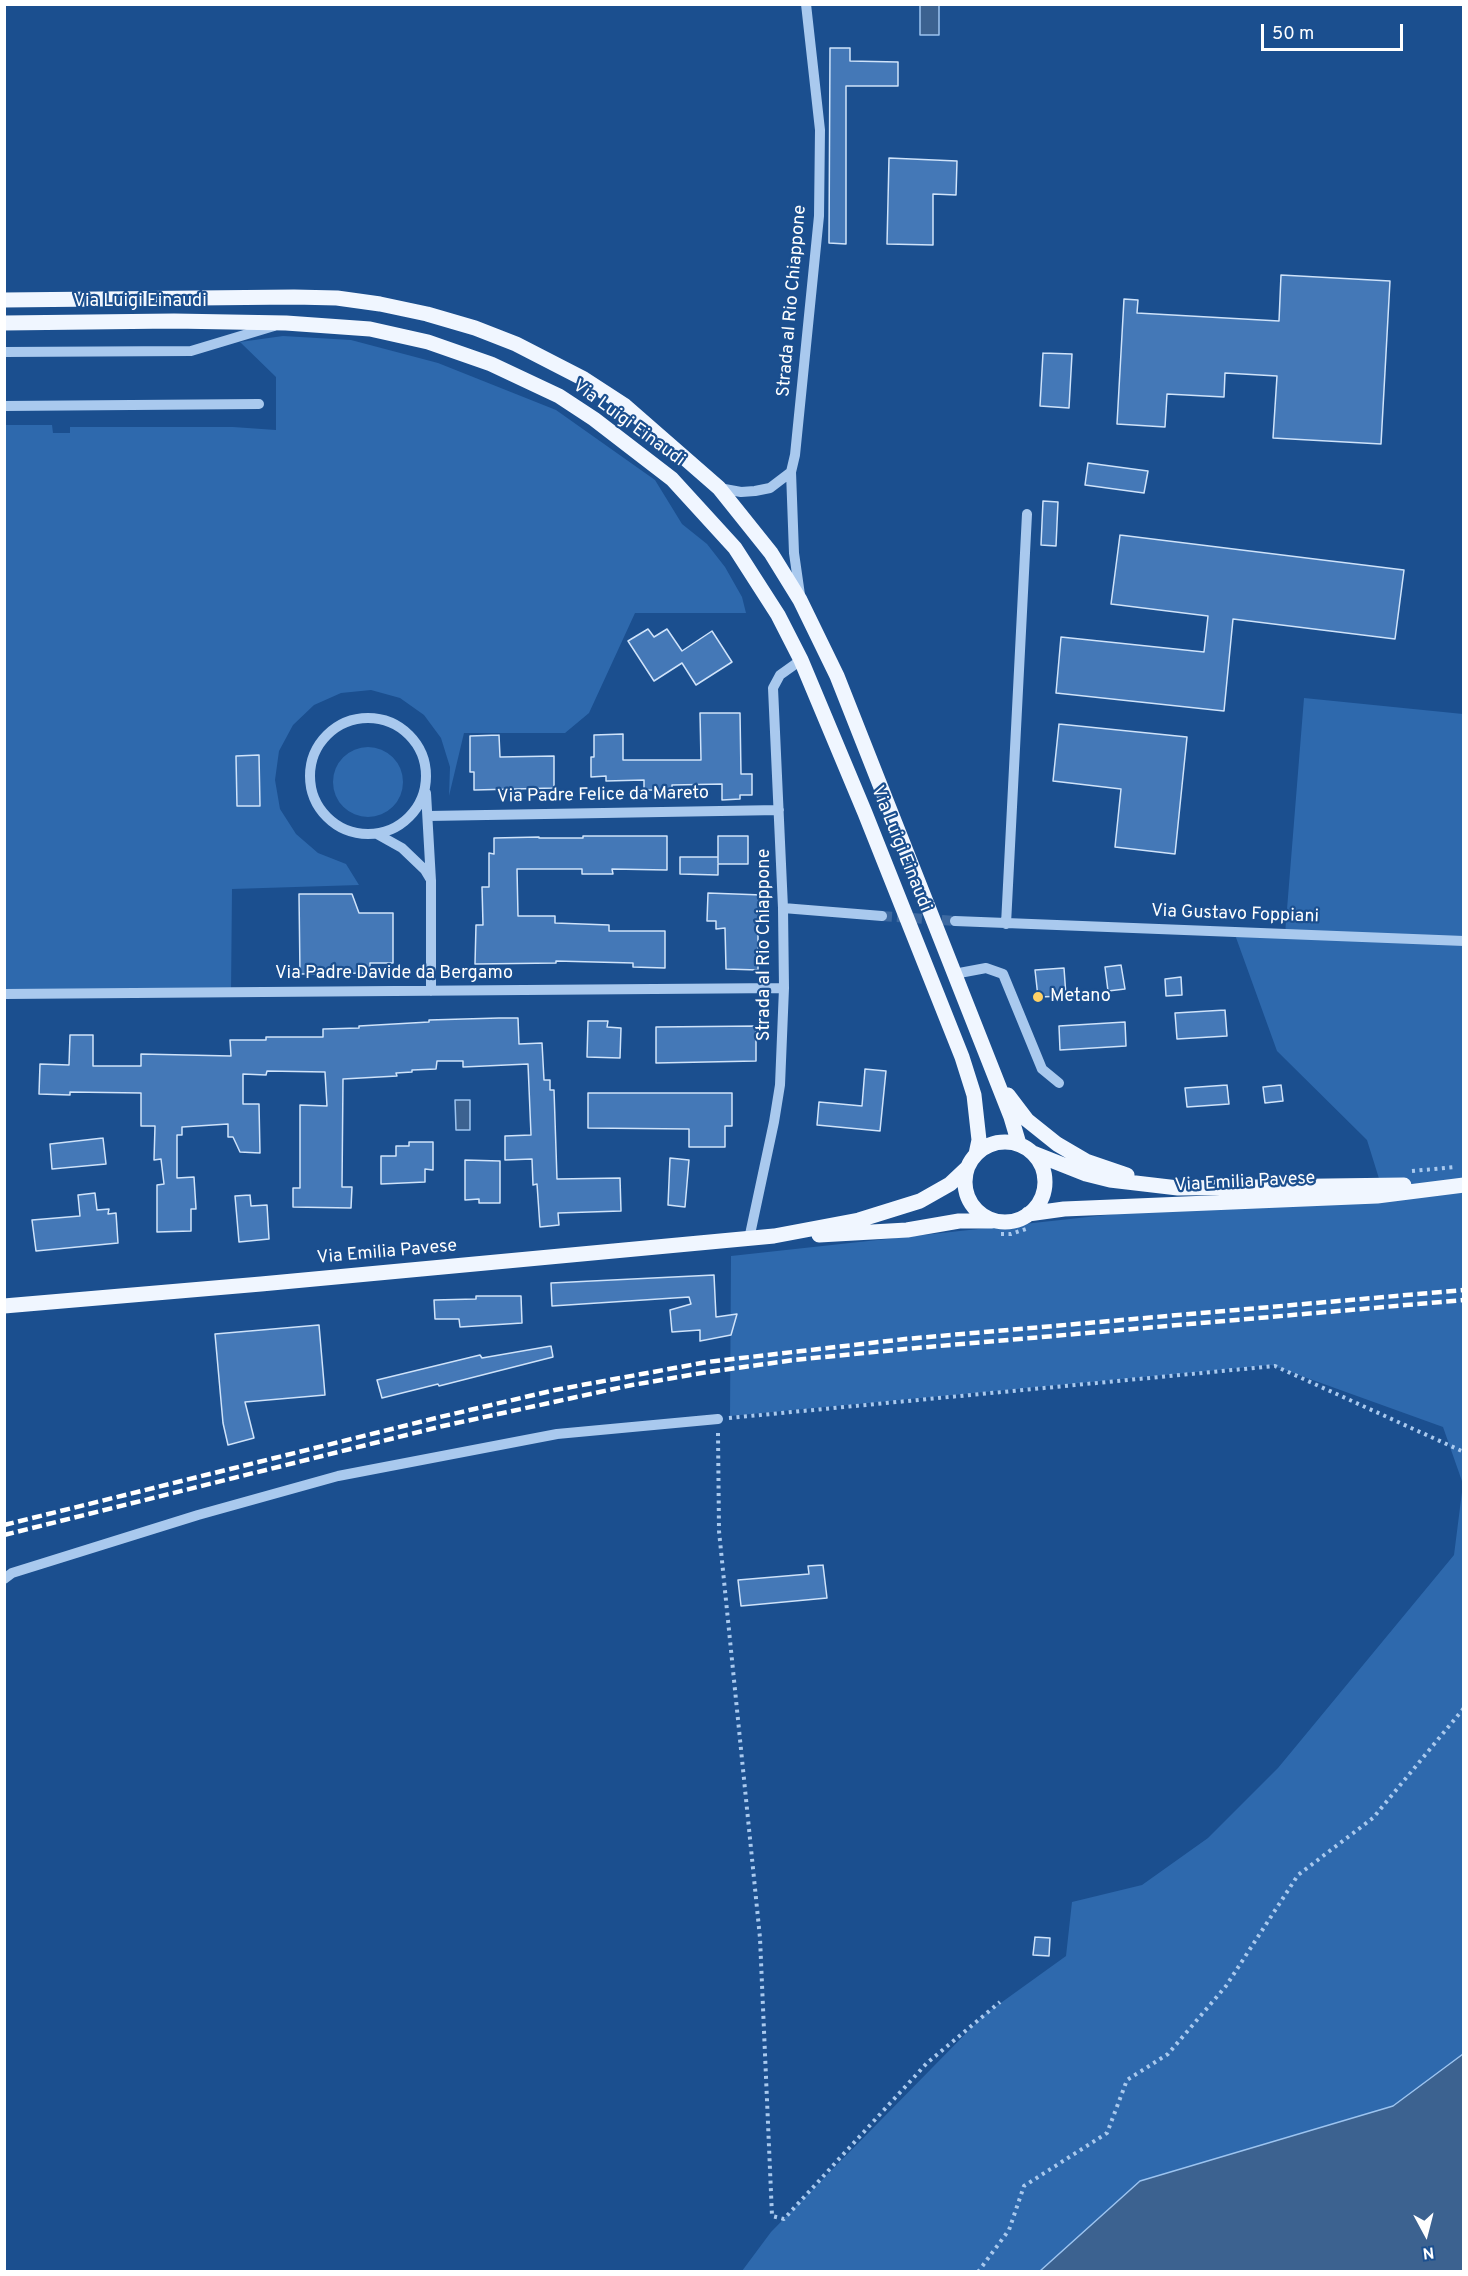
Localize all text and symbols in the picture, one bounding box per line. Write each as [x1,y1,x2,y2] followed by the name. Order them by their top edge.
[1264,12,1406,50] scale bar
[1272,23,1314,46] text: 50 m
[774,204,812,398] street label: Strada al Rio Chiappone
[73,291,207,313] street label: Via Luigi Einaudi
[568,376,688,472] street label: Via Luigi Einaudi
[497,783,709,809] street label: Via Padre Felice da Mareto
[865,783,935,915] street label: Via Luigi Einaudi
[754,849,776,1041] street label: Strada al Rio Chiappone
[1151,901,1319,929] street label: Via Gustavo Foppiani
[275,963,513,985] street label: Via Padre Davide da Bergamo
[1050,986,1111,1008] place label: Metano
[1031,990,1045,1004] marker: Metano
[1174,1169,1316,1197] street label: Via Emilia Pavese
[316,1236,458,1270] street label: Via Emilia Pavese
[1396,2204,1456,2264] north arrow
[1421,2241,1435,2262] text: N

